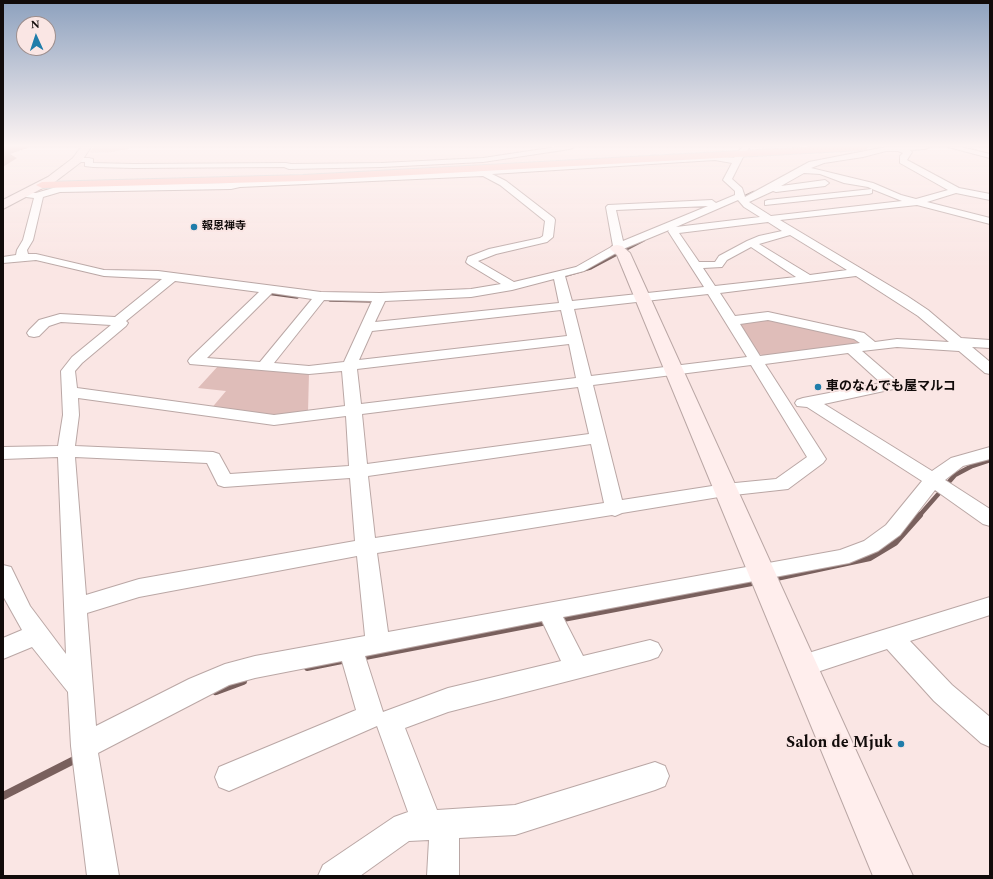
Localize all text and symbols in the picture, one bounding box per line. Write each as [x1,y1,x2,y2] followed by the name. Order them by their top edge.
[16,16,56,56] north arrow
[30,16,40,33] text: N
[202,220,246,234] place label: 報恩禅寺
[189,222,199,232] marker: 報恩禅寺
[826,379,956,395] place label: 車のなんでも屋マルコ
[813,382,823,392] marker: 車のなんでも屋マルコ
[786,734,893,754] place label: Salon de Mjuk
[896,739,906,749] marker: Salon de Mjuk

